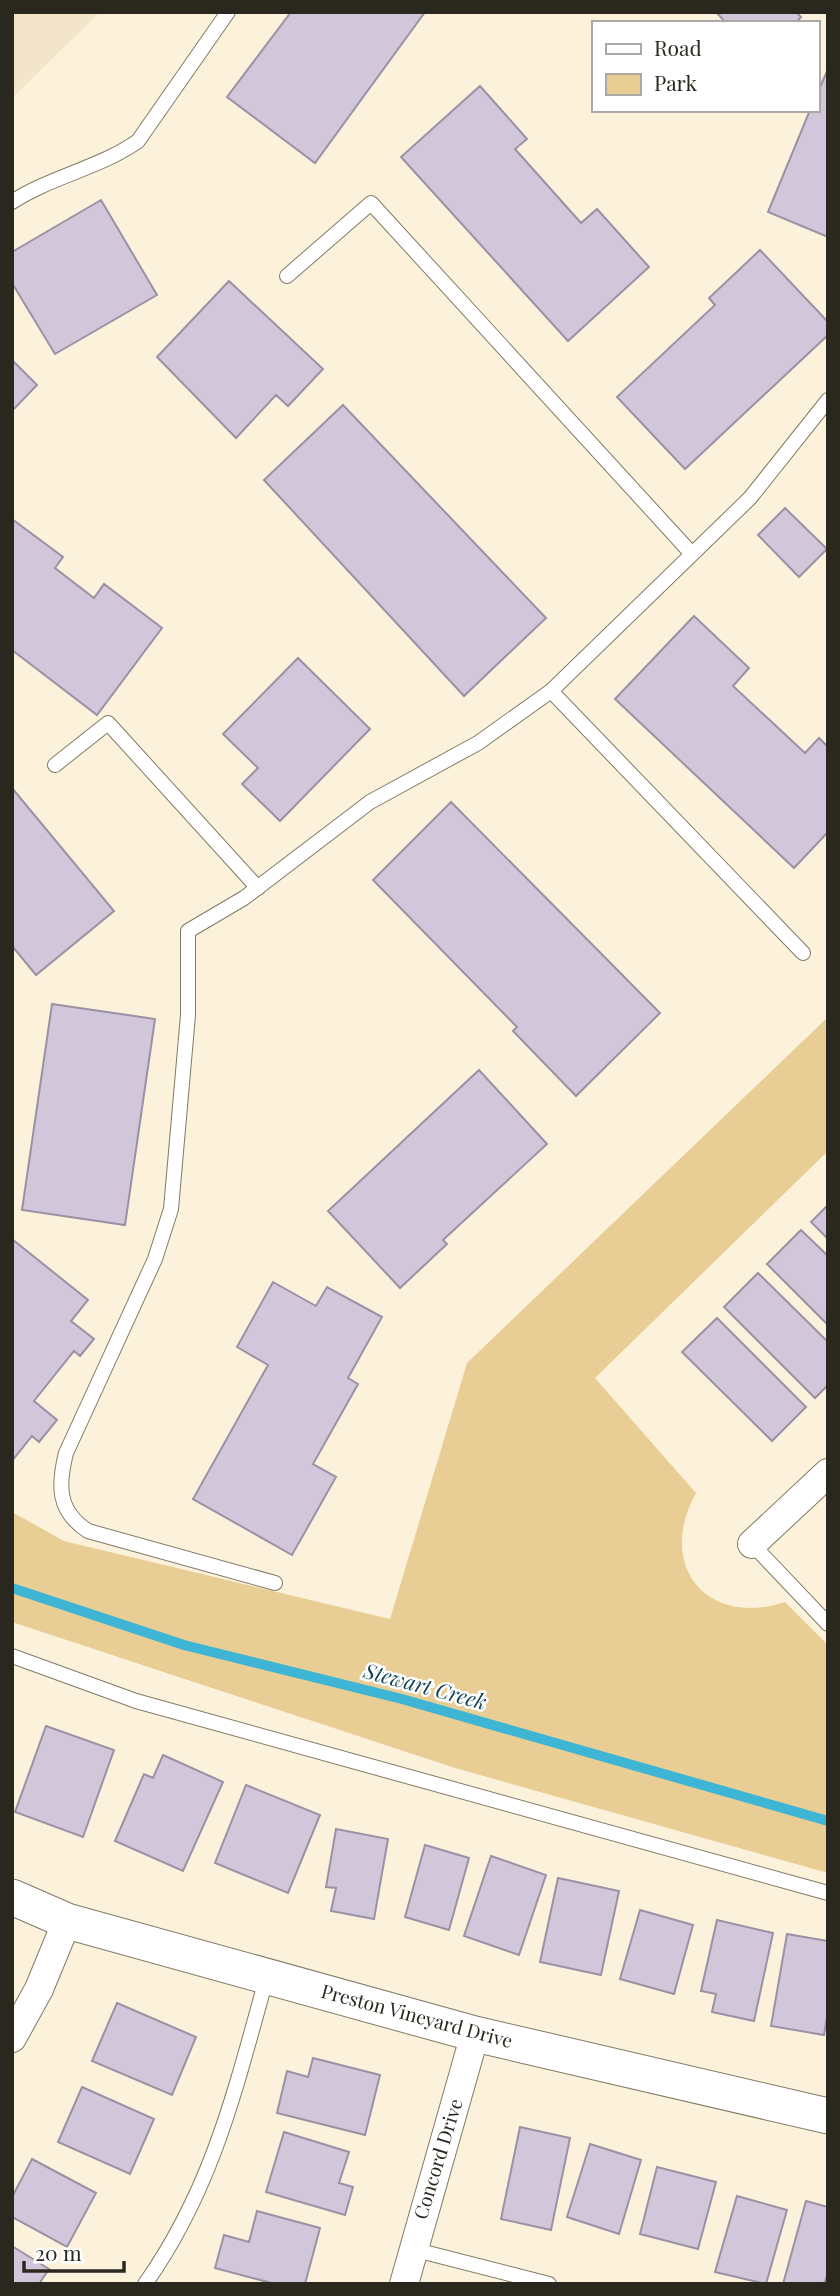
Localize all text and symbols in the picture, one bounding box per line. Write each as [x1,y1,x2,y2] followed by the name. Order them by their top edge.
[592,21,819,112] legend
[654,33,702,61] text: Road
[654,68,698,96] text: Park
[360,1655,490,1715] water label: Stewart Creek
[319,1977,516,2053] street label: Preston Vineyard Drive
[406,2095,468,2222] street label: Concord Drive
[24,2230,124,2274] scale bar
[35,2238,82,2266] text: 20 m

